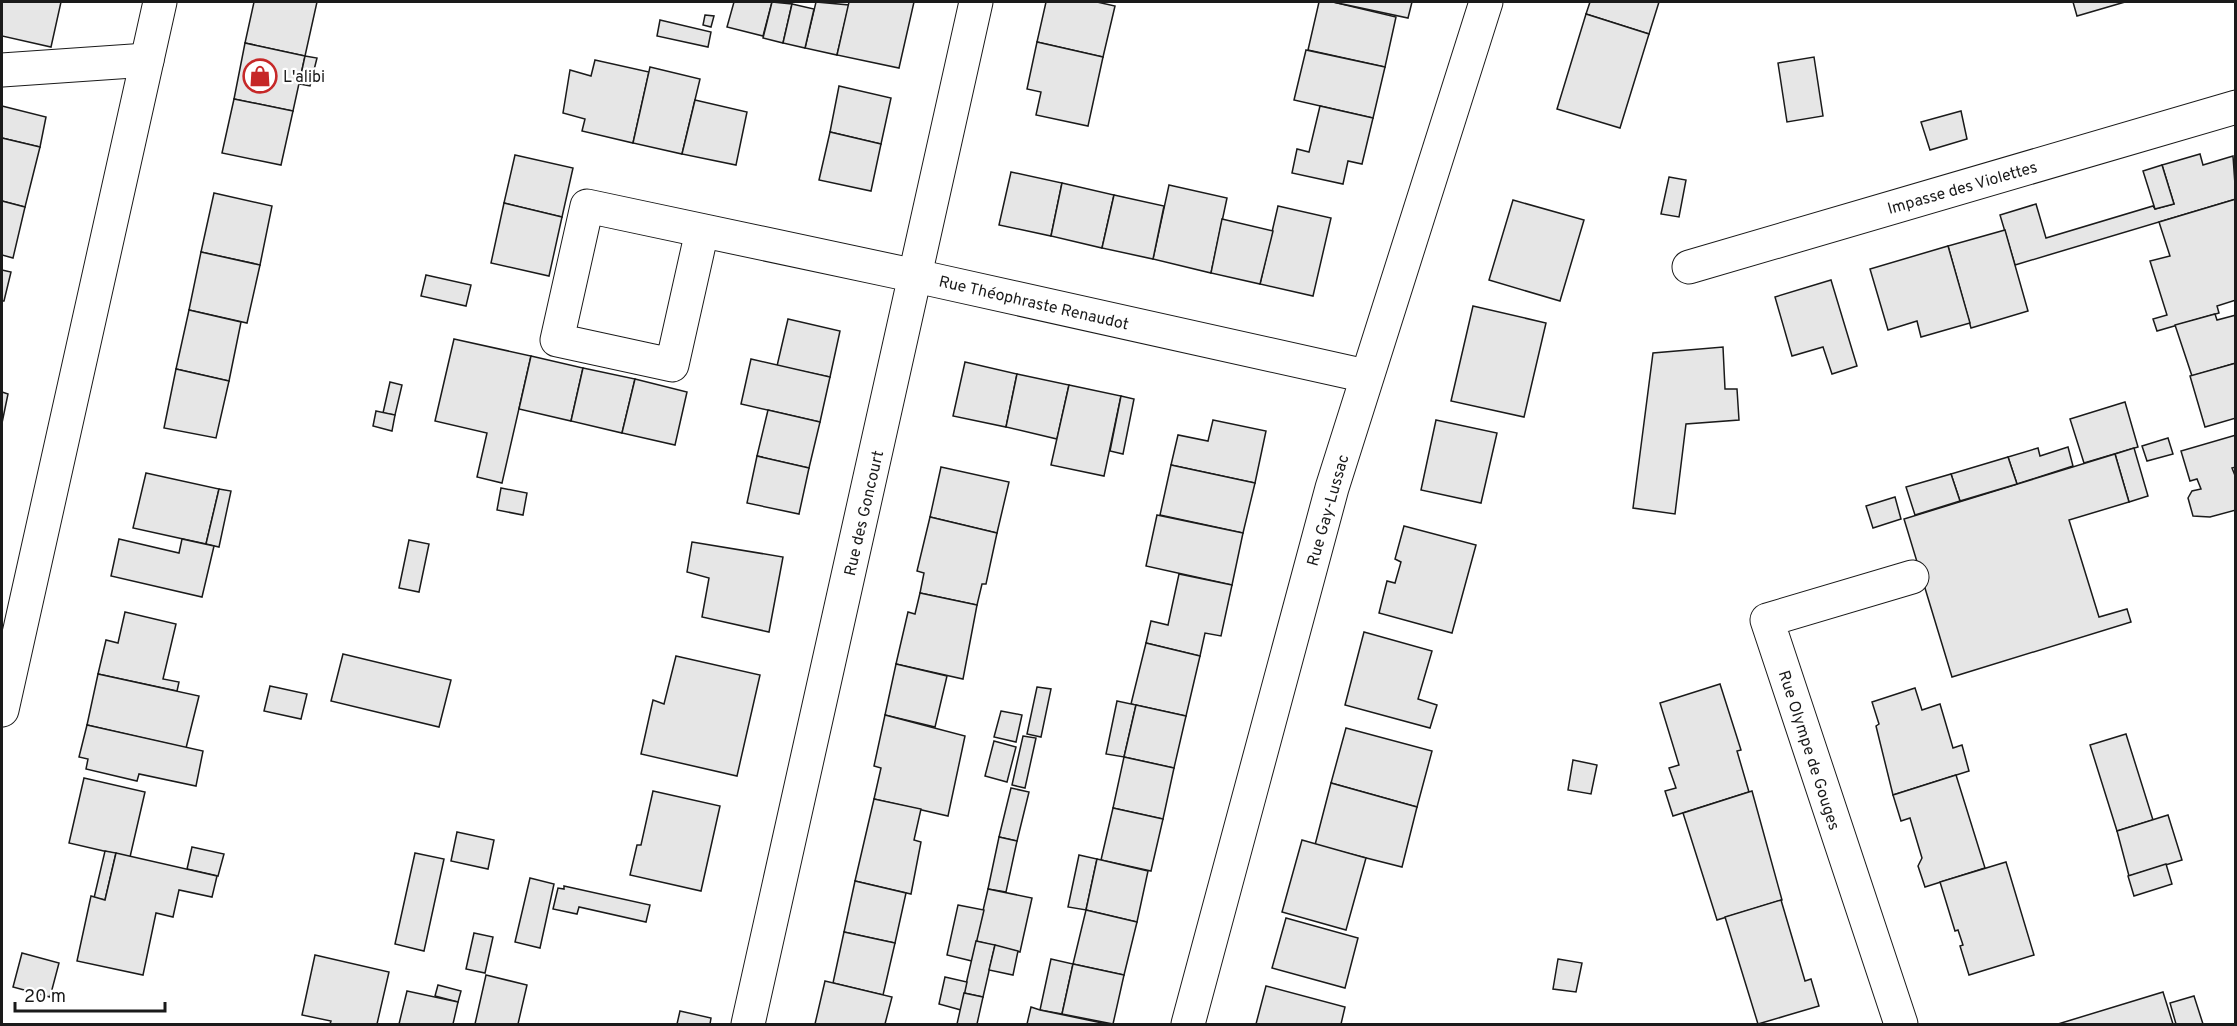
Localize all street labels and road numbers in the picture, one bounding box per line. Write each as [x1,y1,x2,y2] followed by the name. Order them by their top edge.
[1885,158,2040,220] street label: Impasse des Violettes
[937,272,1131,336] street label: Rue Théophraste Renaudot
[841,449,889,578] street label: Rue des Goncourt
[1303,452,1354,569] street label: Rue Gay-Lussac
[1773,668,1843,833] street label: Rue Olympe de Gouges

